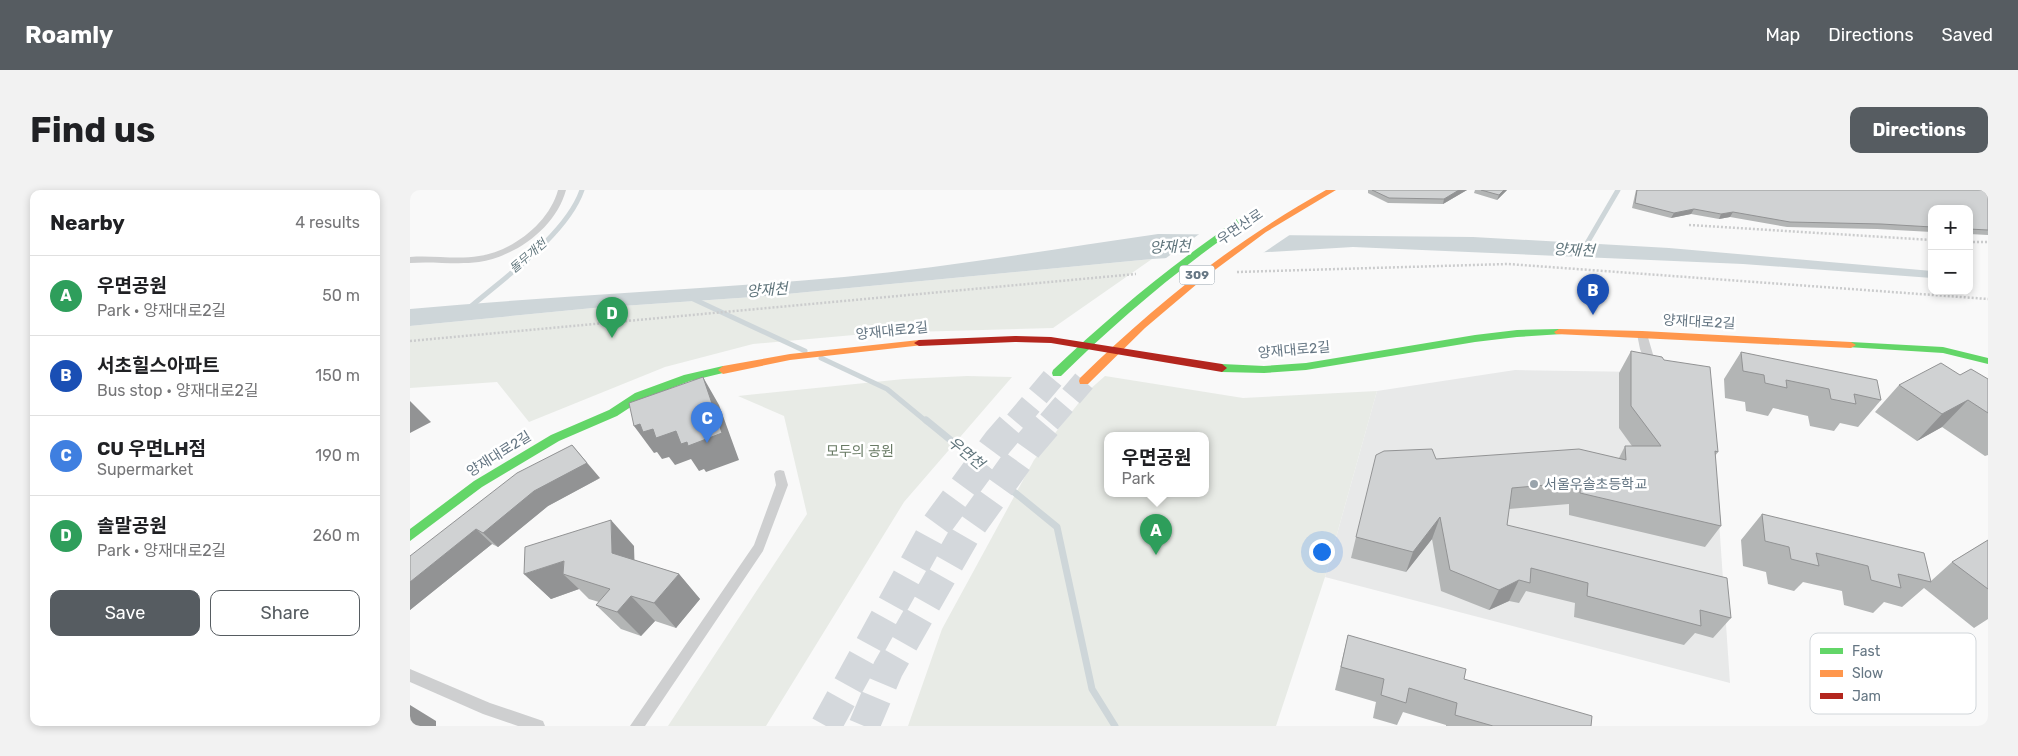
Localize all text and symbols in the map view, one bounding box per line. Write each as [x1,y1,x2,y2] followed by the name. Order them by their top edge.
[25,21,113,49] text: Roamly
[1765,24,1800,46] text: Map
[1828,24,1914,46] text: Directions
[1942,24,1993,46] text: Saved
[1850,107,1988,153] button: Directions
[30,109,155,151] text: Find us
[1214,205,1266,248] street label: 우면산로
[1928,205,1973,295] map controls
[1928,205,1973,250] button: +
[50,210,125,235] text: Nearby
[295,213,360,232] text: 4 results
[507,235,551,276] water label: 돌무개천
[1149,237,1193,257] water label: 양재천
[1553,240,1597,260] water label: 양재천
[1928,250,1973,295] button: −
[1180,266,1214,284] road number: 309
[97,274,167,297] text: 우면공원
[1577,274,1609,315] pin: B
[746,279,790,300] water label: 양재천
[60,286,72,305] text: A
[322,286,360,305] text: 50 m
[596,297,628,338] pin: D
[97,301,226,320] text: Park · 양재대로2길
[1662,312,1736,332] street label: 양재대로2길
[855,319,929,343] street label: 양재대로2길
[1257,338,1331,362] street label: 양재대로2길
[97,354,219,377] text: 서초힐스아파트
[60,366,72,385] text: B
[315,366,360,385] text: 150 m
[97,381,259,400] text: Bus stop · 양재대로2길
[691,402,723,443] pin: C
[464,428,534,480] street label: 양재대로2길
[1104,432,1209,497] popup
[944,433,989,474] water label: 우면천
[97,437,206,460] text: CU 우면LH점
[826,443,894,460] park label: 모두의 공원
[60,446,72,465] text: C
[315,446,360,465] text: 190 m
[1122,446,1191,469] text: 우면공원
[97,460,193,479] text: Supermarket
[1122,469,1155,488] text: Park
[1544,476,1647,493] place label: 서울우솔초등학교
[1528,478,1540,490] marker: 서울우솔초등학교
[97,514,167,537] text: 솔말공원
[1140,514,1172,555] pin: A
[60,526,72,545] text: D
[313,526,360,545] text: 260 m
[1309,539,1335,565] your location
[97,541,226,560] text: Park · 양재대로2길
[50,590,200,636] button: Save
[210,590,360,636] button: Share
[1810,633,1976,714] legend
[1852,643,1881,660] text: Fast
[1852,665,1883,682] text: Slow
[1852,688,1881,705] text: Jam

